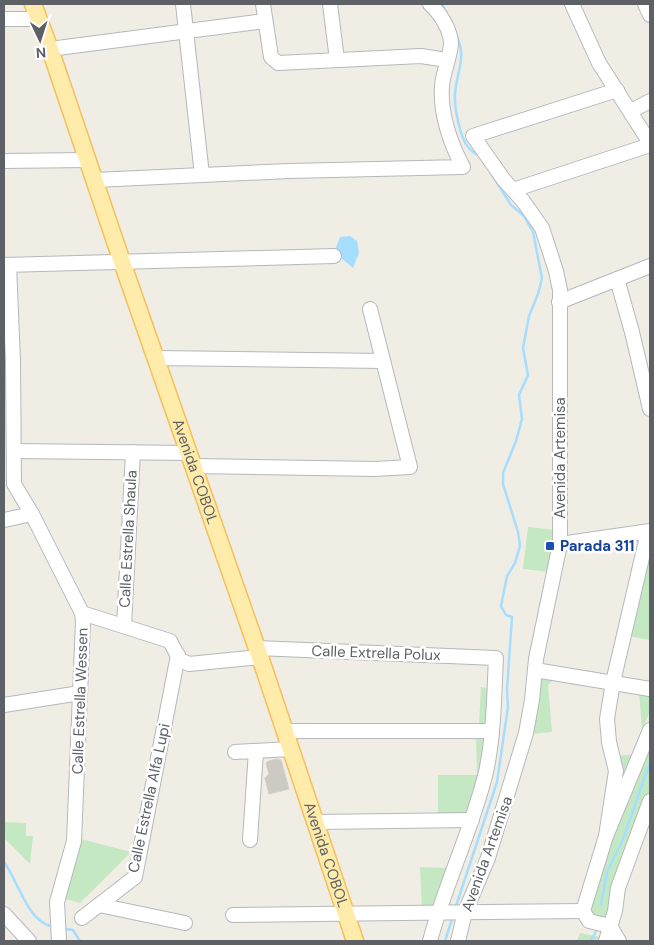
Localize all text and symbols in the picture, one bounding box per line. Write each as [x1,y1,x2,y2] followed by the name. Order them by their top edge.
[15,15,65,65] north arrow
[35,44,47,62] text: N
[550,397,570,519] street label: Avenida Artemisa
[168,416,223,527] street label: Avenida COBOL
[114,470,142,608] street label: Calle Estrella Shaula
[560,536,634,556] place label: Parada 311
[544,540,556,552] marker: Parada 311
[67,627,93,775] street label: Calle Estrella Wessen
[311,641,441,665] street label: Calle Extrella Polux
[123,722,175,874] street label: Calle Estrella Alfa Lupi
[457,794,517,914] street label: Avenida Artemisa
[299,800,353,910] street label: Avenida COBOL

